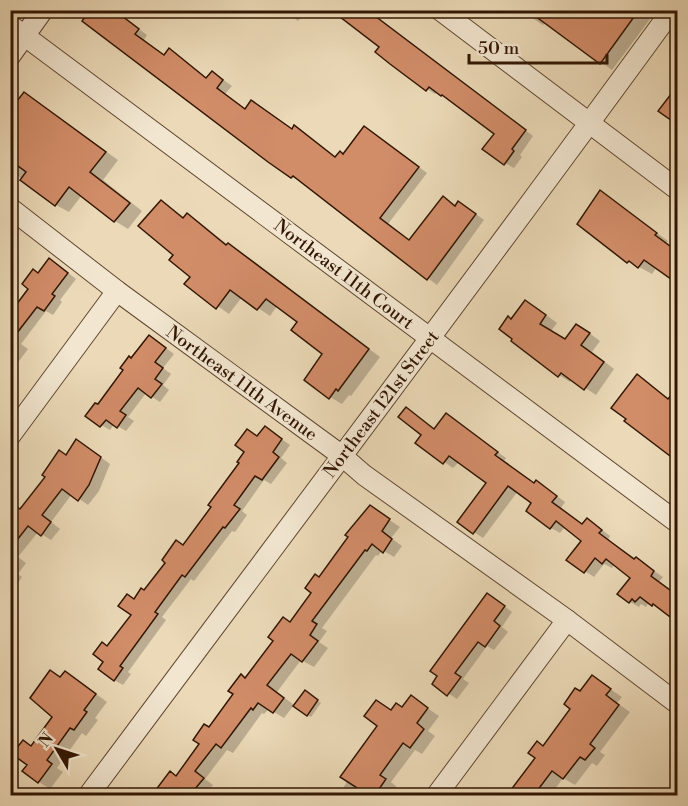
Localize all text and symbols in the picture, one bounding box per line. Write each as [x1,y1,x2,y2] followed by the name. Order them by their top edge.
[469,27,607,65] scale bar
[478,37,520,60] text: 50 m
[269,214,419,335] street label: Northeast 11th Court
[161,321,322,446] street label: Northeast 11th Avenue
[318,326,445,483] street label: Northeast 121st Street
[27,719,87,779] north arrow
[34,729,58,751] text: N

